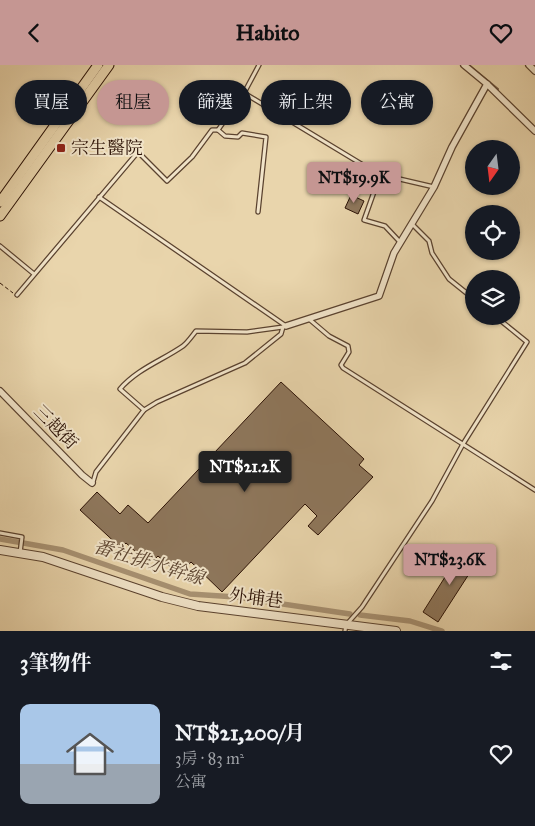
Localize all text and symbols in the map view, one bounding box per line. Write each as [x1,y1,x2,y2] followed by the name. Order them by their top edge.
[20,19,48,47] icon: back
[236,19,299,46] text: Habito
[487,19,515,47] icon: heart
[15,80,87,125] chip: 買屋
[97,80,169,125] chip: 租屋
[179,80,251,125] chip: 篩選
[261,80,351,125] chip: 新上架
[361,80,433,125] chip: 公寓
[71,137,143,159] place label: 宗生醫院
[465,140,520,195] north arrow
[465,140,520,325] map controls
[55,142,67,154] marker: 宗生醫院
[302,161,406,204] pin: NT$19.9K
[318,168,390,187] text: NT$19.9K
[465,205,520,260] button: locate
[465,270,520,325] button: layers
[29,400,83,454] street label: 三越街
[193,451,297,493] pin: NT$21.2K
[210,457,280,476] text: NT$21.2K
[91,534,209,590] water label: 番社排水幹線
[398,543,502,586] pin: NT$23.6K
[414,550,486,569] text: NT$23.6K
[228,584,284,612] street label: 外埔巷
[487,647,515,675] icon: filters
[20,650,91,676] text: 3筆物件
[175,720,305,746] text: NT$21,200/月
[60,724,120,784] icon: home
[487,740,515,768] icon: heart
[175,749,244,768] text: 3房 · 83 m²
[175,772,207,791] text: 公寓

